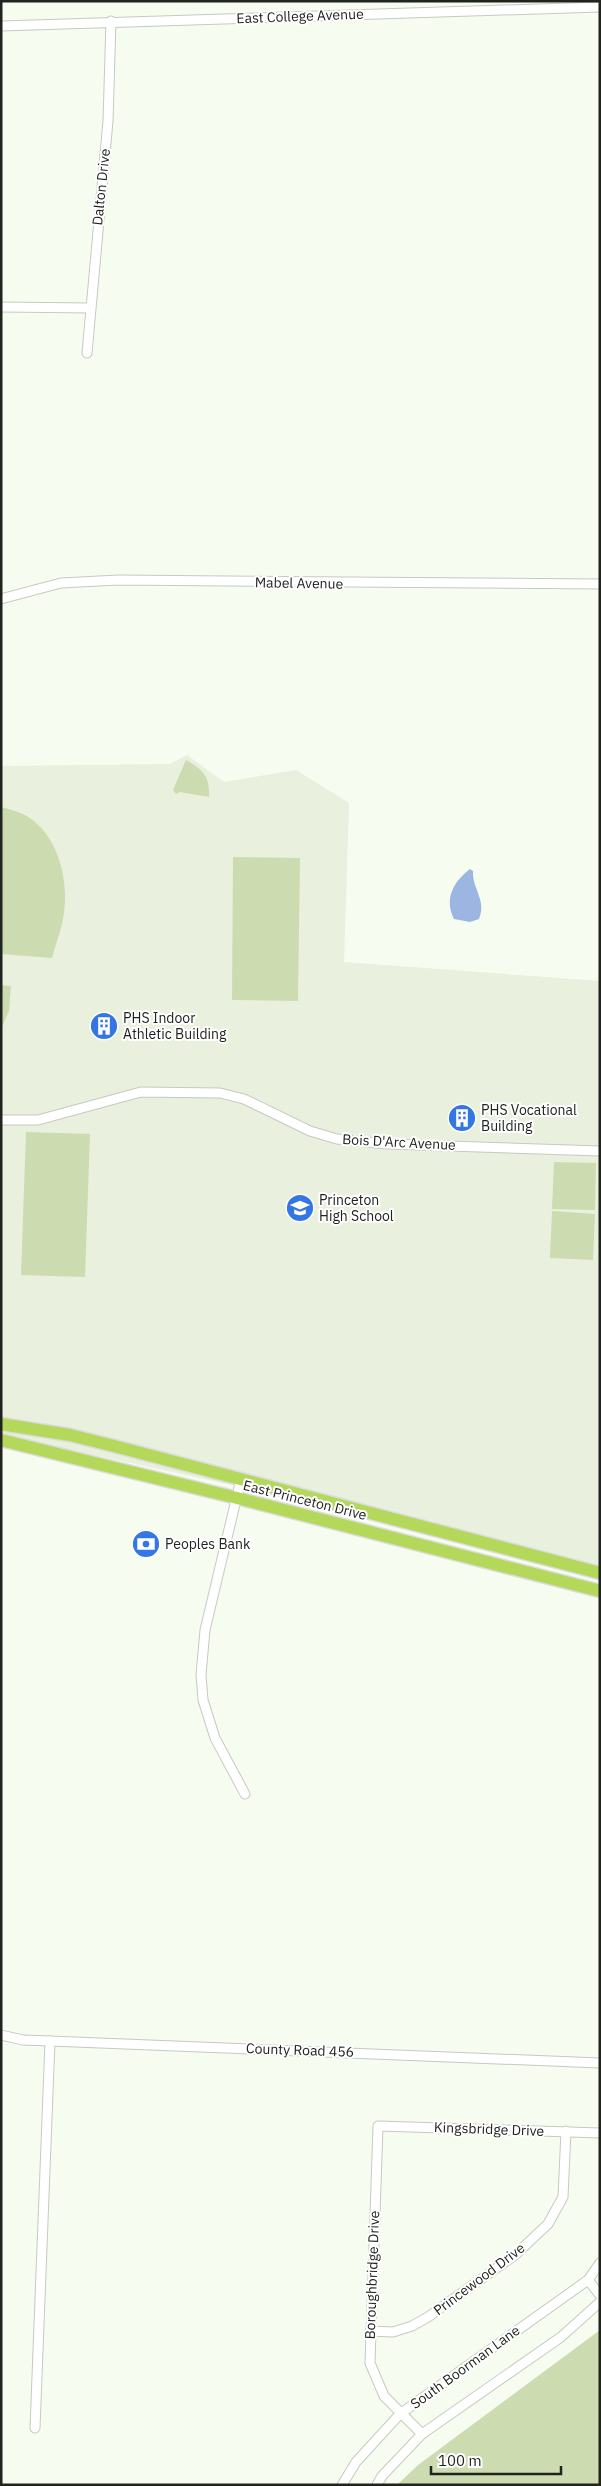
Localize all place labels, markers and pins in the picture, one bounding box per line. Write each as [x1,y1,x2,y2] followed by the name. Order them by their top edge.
[123,1009,227,1043] place label: PHS Indoor Athletic Building
[89,1011,119,1041] building icon: PHS Indoor Athletic Building
[481,1101,577,1135] place label: PHS Vocational Building
[447,1103,477,1133] building icon: PHS Vocational Building
[319,1191,394,1225] place label: Princeton High School
[285,1193,315,1223] school or university icon: Princeton High School
[131,1529,161,1559] bank icon: Peoples Bank
[165,1535,251,1553] place label: Peoples Bank

